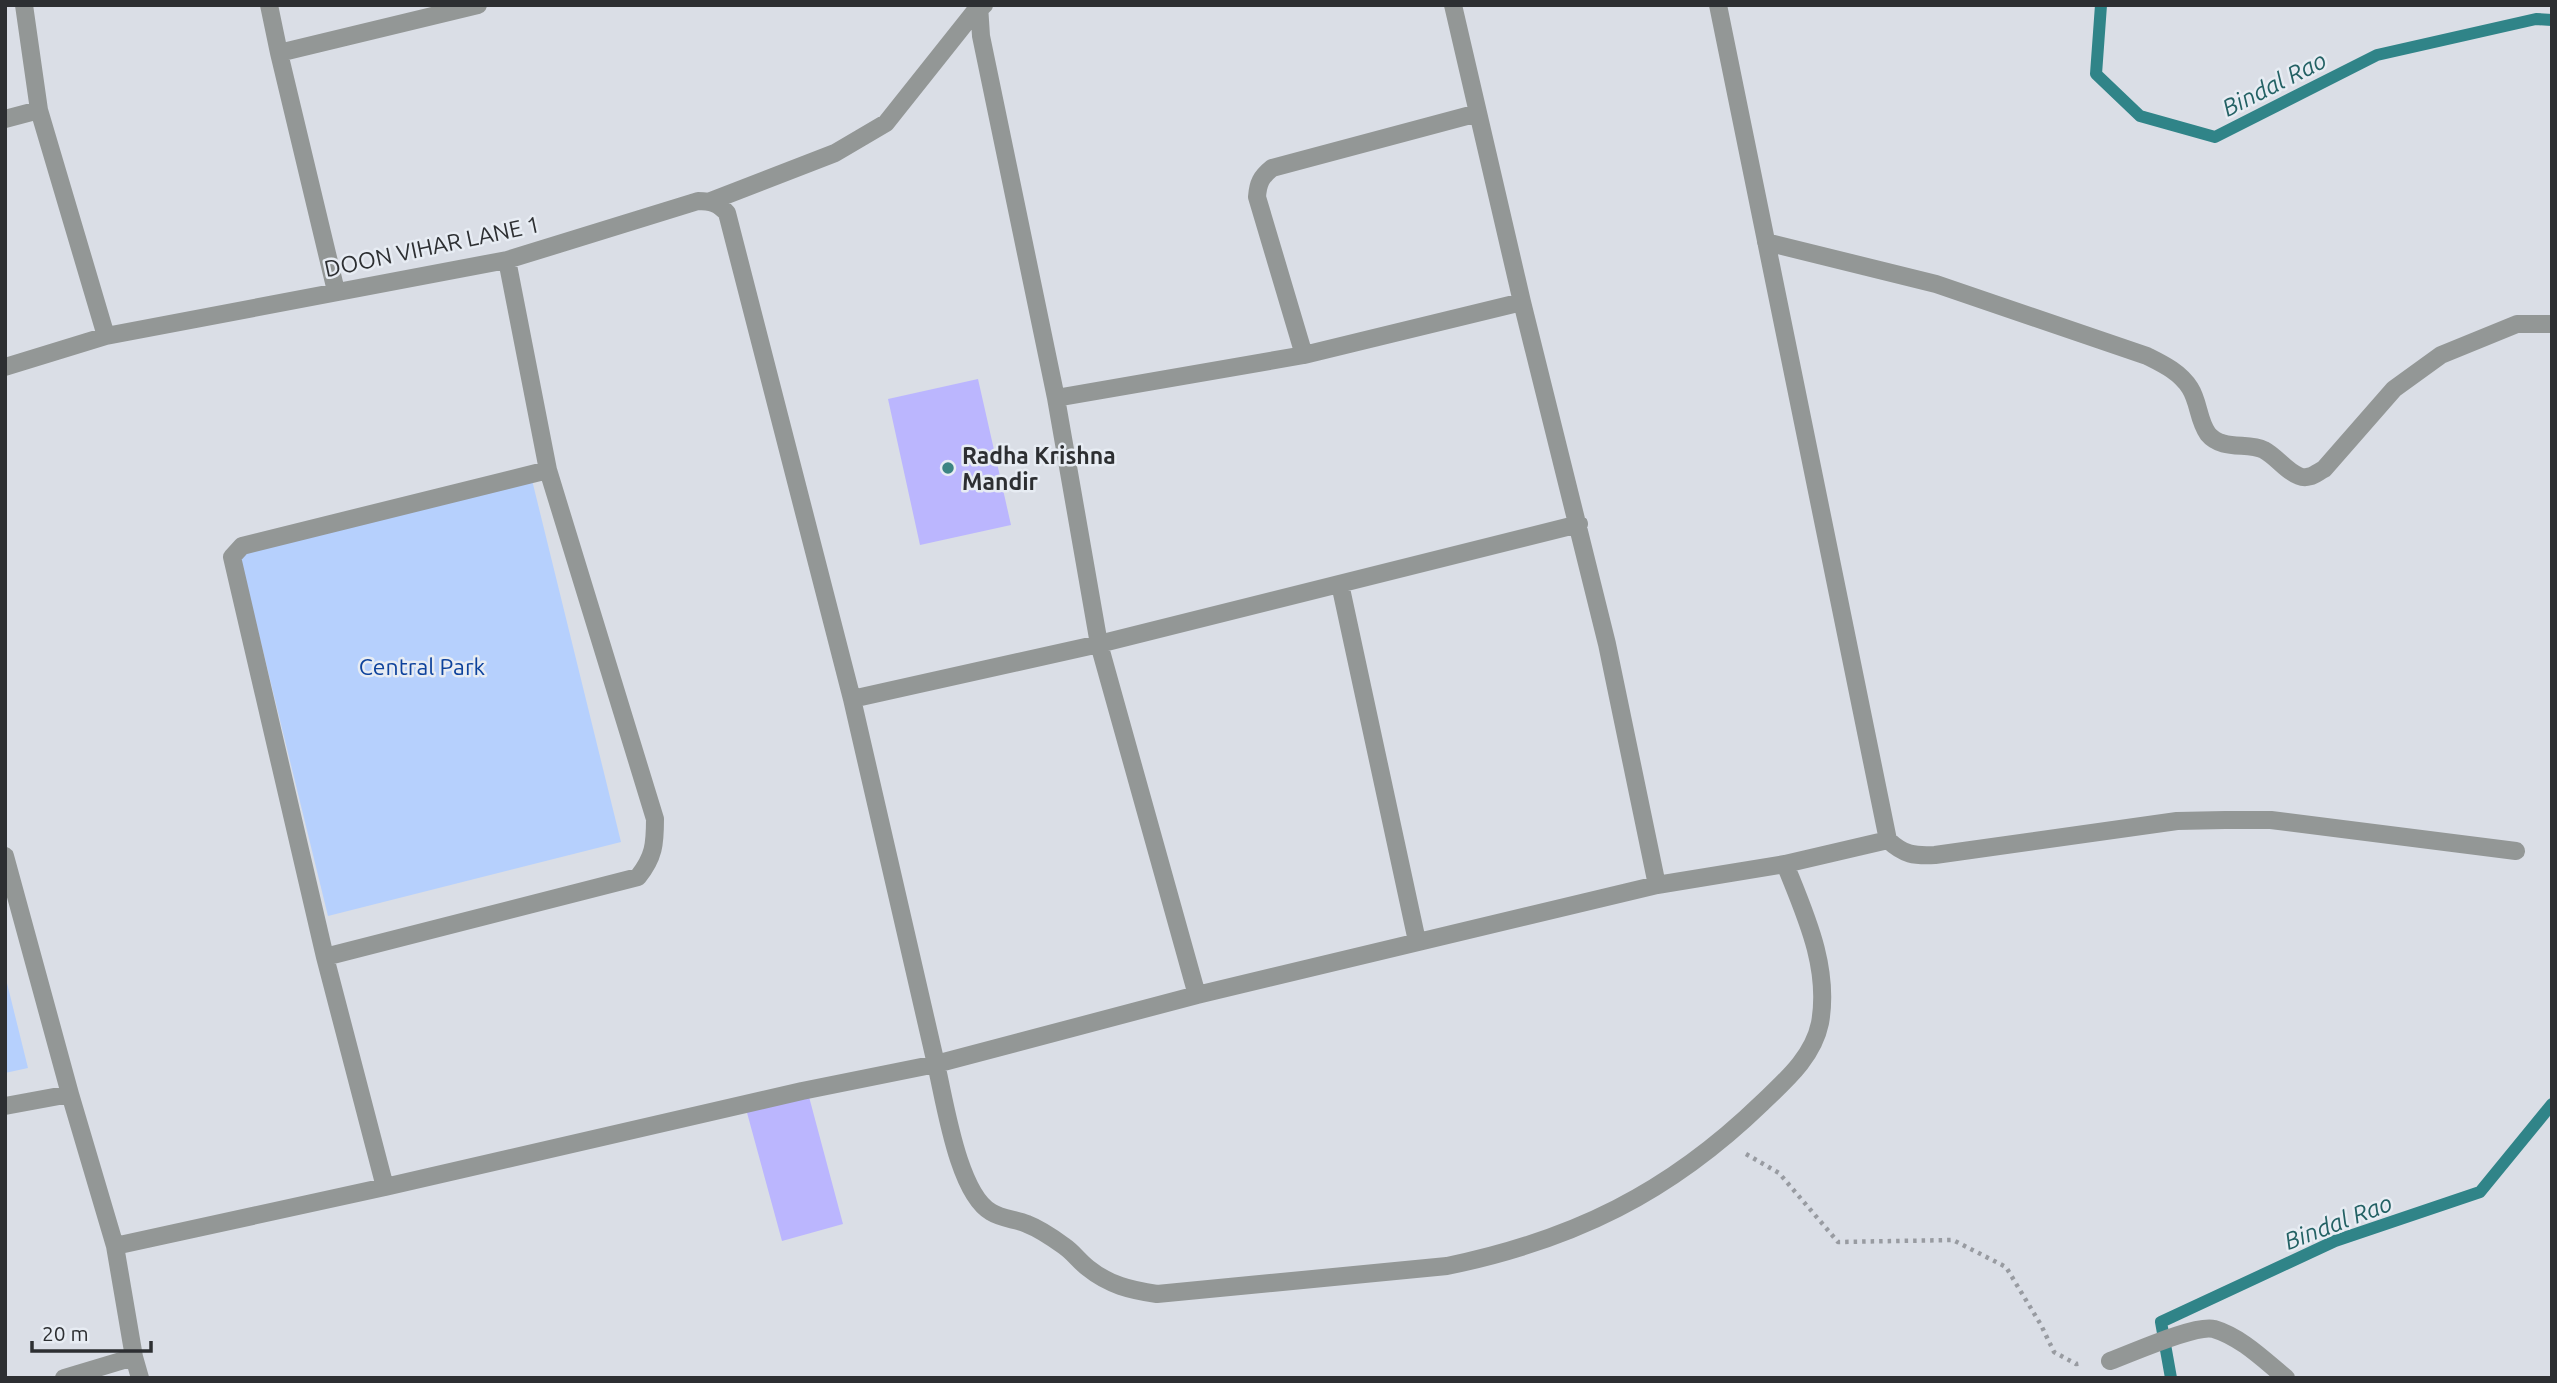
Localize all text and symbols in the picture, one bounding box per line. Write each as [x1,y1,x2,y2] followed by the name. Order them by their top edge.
[2217,46,2331,122] water label: Bindal Rao
[322,211,542,281] street label: DOON VIHAR LANE 1
[962,443,1116,494] place label: Radha Krishna Mandir
[940,460,956,476] marker: Radha Krishna Mandir
[359,654,486,679] park label: Central Park
[2280,1189,2396,1255] water label: Bindal Rao
[32,1310,150,1354] scale bar
[42,1321,89,1345] text: 20 m

